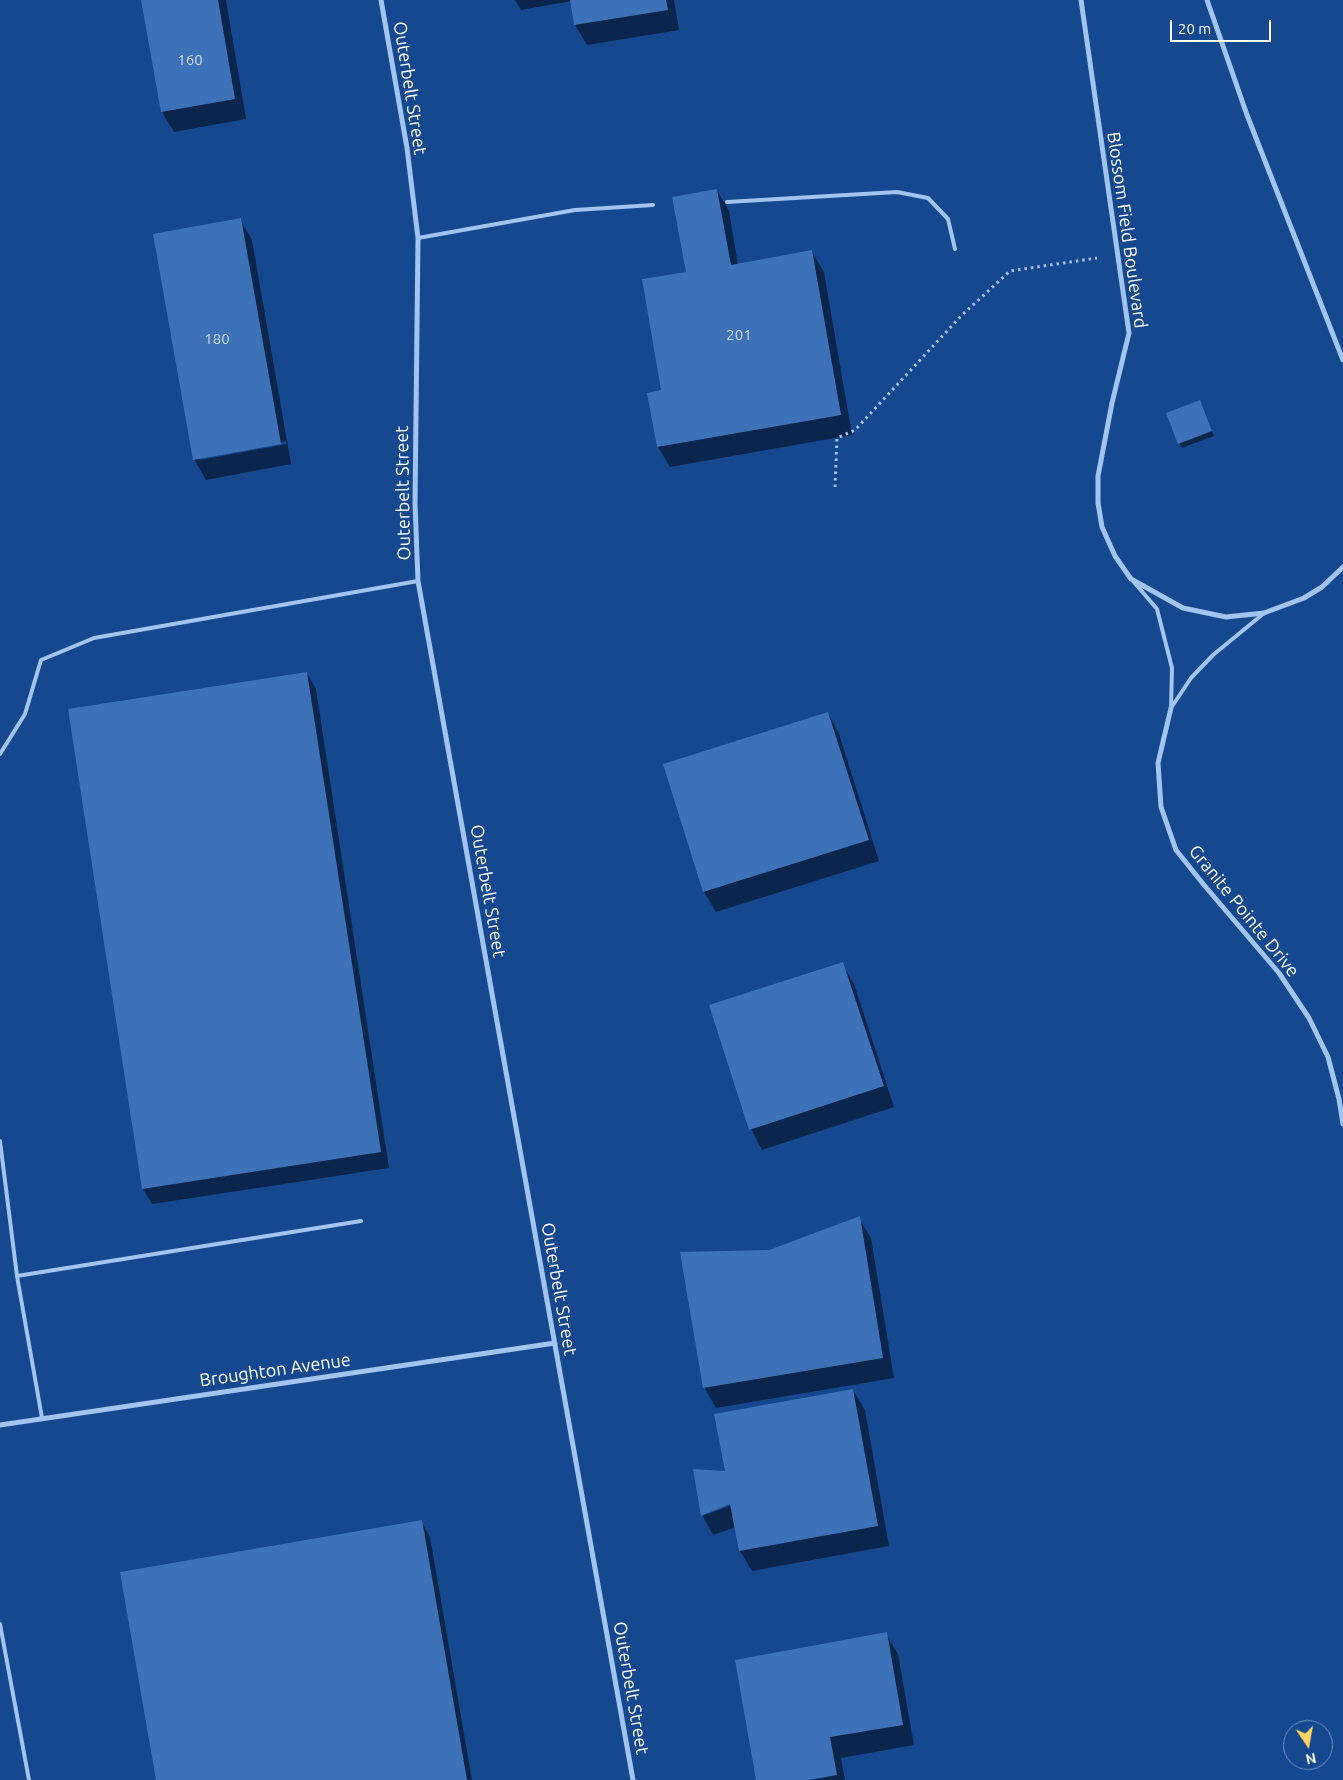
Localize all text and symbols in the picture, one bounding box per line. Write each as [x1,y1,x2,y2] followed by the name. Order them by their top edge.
[1173,10,1274,42] scale bar
[389,20,431,156] street label: Outerbelt Street
[1178,20,1211,37] text: 20 m
[177,51,203,69] house number: 160
[1103,131,1151,329] street label: Blossom Field Boulevard
[726,326,752,344] house number: 201
[204,330,230,348] house number: 180
[391,425,415,561] street label: Outerbelt Street
[466,823,510,959] street label: Outerbelt Street
[1184,841,1304,981] street label: Granite Pointe Drive
[537,1221,581,1357] street label: Outerbelt Street
[198,1349,352,1391] street label: Broughton Avenue
[609,1620,653,1756] street label: Outerbelt Street
[1283,1720,1333,1770] north arrow
[1304,1750,1318,1768] text: N

